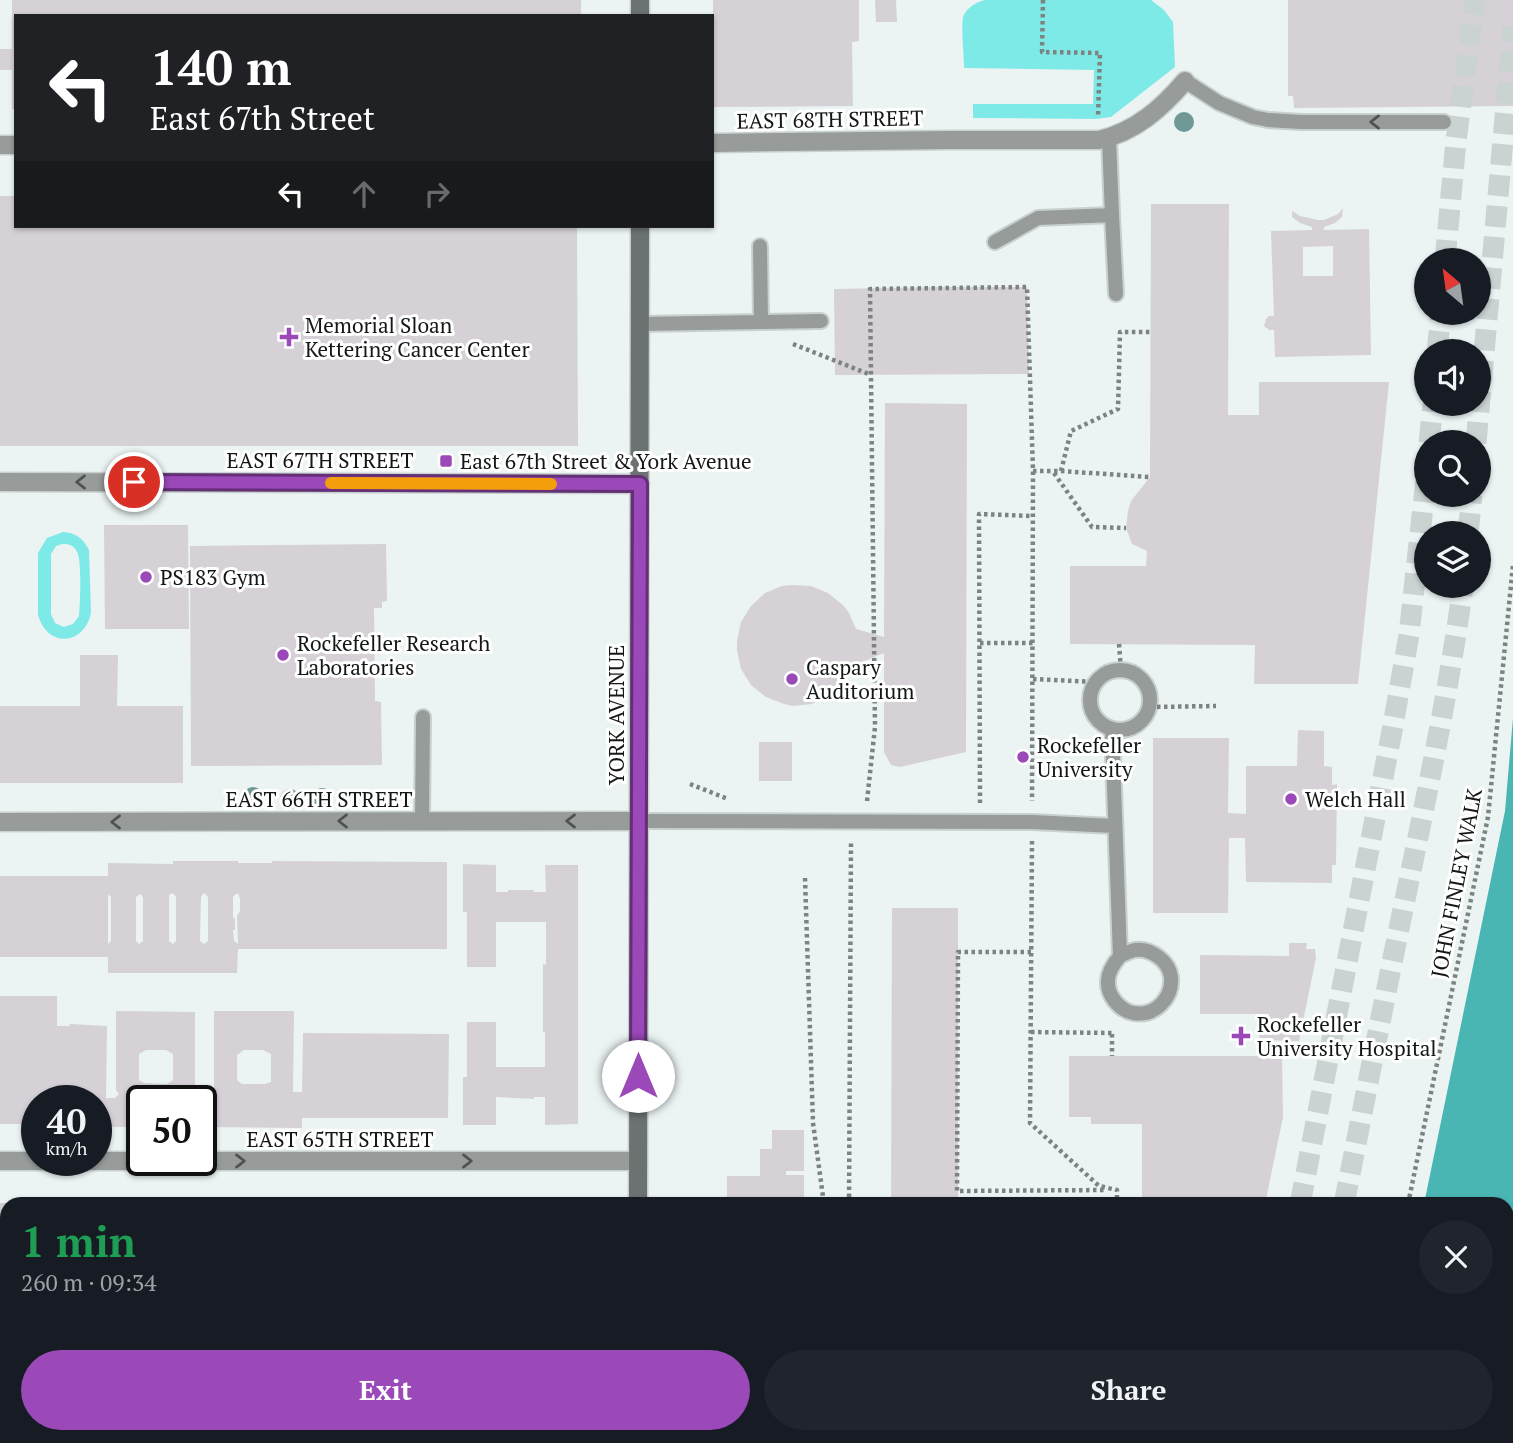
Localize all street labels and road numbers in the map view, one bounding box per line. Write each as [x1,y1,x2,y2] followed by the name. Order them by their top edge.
[736,103,924,135] street label: EAST 68TH STREET
[227,446,413,474] street label: EAST 67TH STREET
[602,645,630,785] street label: YORK AVENUE
[226,785,412,813] street label: EAST 66TH STREET
[1424,786,1488,980] street label: JOHN FINLEY WALK
[247,1125,433,1153] street label: EAST 65TH STREET

